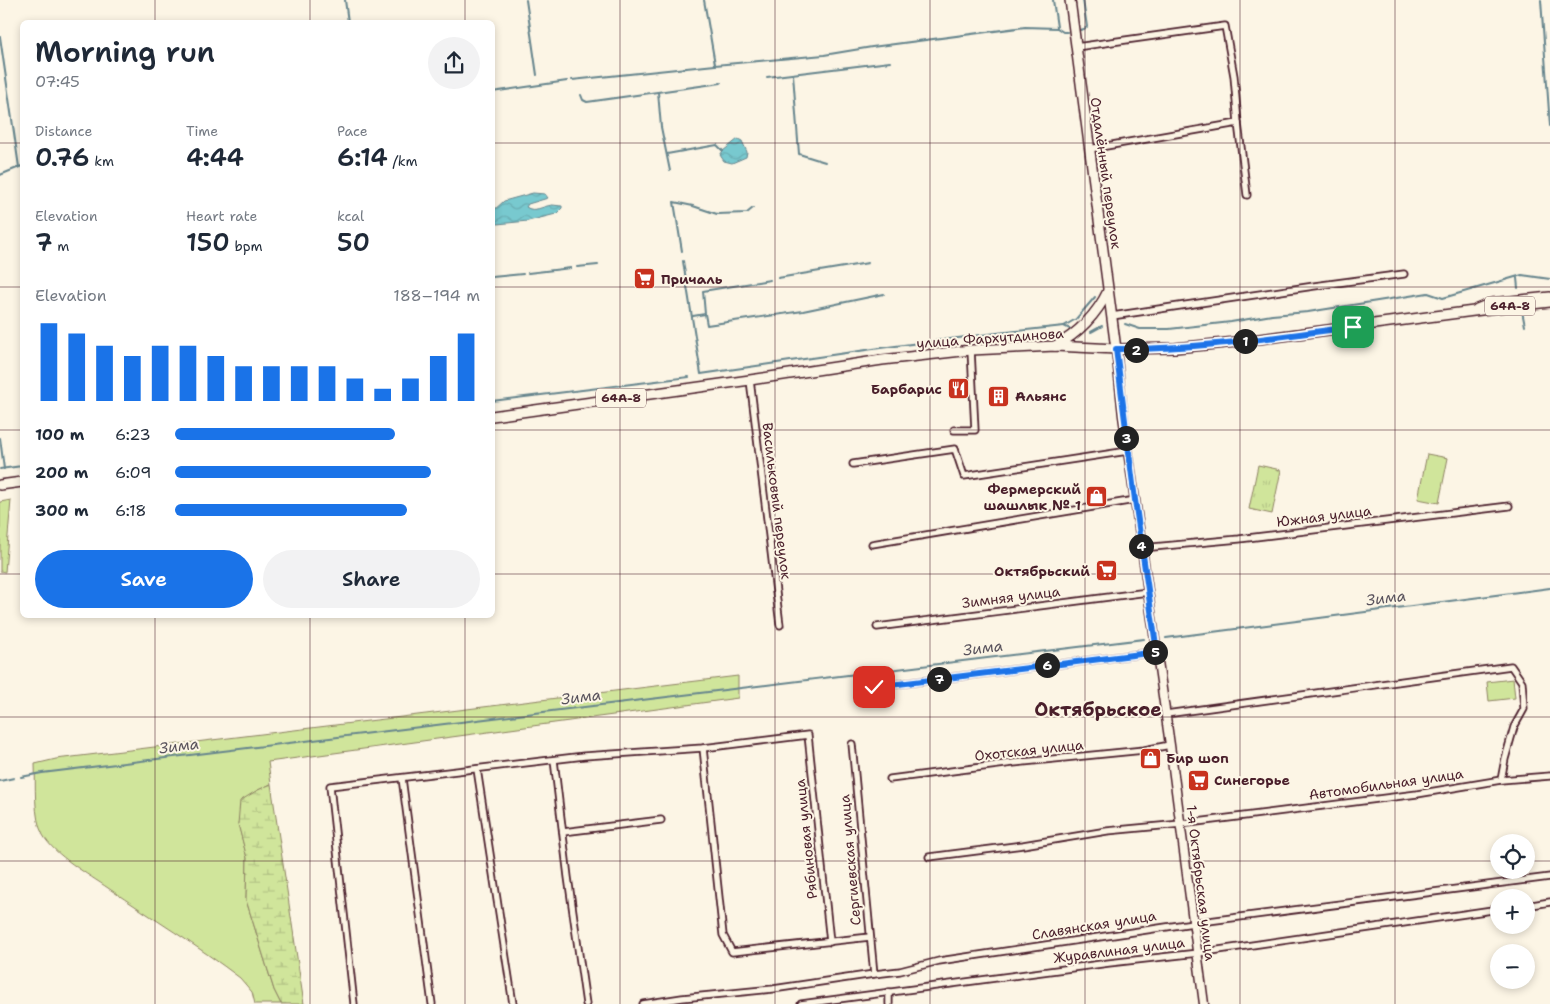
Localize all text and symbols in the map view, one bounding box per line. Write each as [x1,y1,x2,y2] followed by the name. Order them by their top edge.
[35,33,215,71] text: Morning run
[428,37,480,89] button: share
[35,71,80,92] text: 07:45
[1086,96,1126,251] street label: Отдалённый переулок
[35,122,92,140] text: Distance
[186,122,218,140] text: Time
[337,122,368,140] text: Pace
[35,140,89,174] text: 0.76
[186,140,244,174] text: 4:44
[337,140,388,174] text: 6:14
[89,152,114,170] text: km
[388,152,418,170] text: /km
[35,207,98,225] text: Elevation
[186,207,257,225] text: Heart rate
[337,207,364,225] text: kcal
[35,225,53,259] text: 7
[186,225,230,259] text: 150
[337,225,370,259] text: 50
[53,237,69,255] text: m
[230,237,263,255] text: bpm
[633,267,657,291] supermarket icon: Причаль
[661,270,723,288] place label: Причаль
[35,285,107,306] text: Elevation
[393,285,480,306] text: 188–194 m
[1485,296,1535,316] road number: 64А-8
[1332,306,1374,348] pin
[1339,313,1367,341] icon: arrive
[916,324,1065,352] street label: улица Фархутдинова
[1232,328,1258,354] pin: 1
[1242,332,1249,350] text: 1
[1124,338,1148,362] pin: 2
[1132,341,1141,359] text: 2
[946,377,970,401] restaurant icon: Барбарис
[871,380,942,398] place label: Барбарис
[987,384,1011,408] building icon: Альянс
[1015,387,1067,405] place label: Альянс
[596,388,646,408] road number: 64А-8
[758,422,796,581] street label: Васильковый переулок
[35,424,84,445] text: 100 m
[115,424,151,445] text: 6:23
[1114,426,1138,450] pin: 3
[1122,429,1131,447] text: 3
[35,462,88,483] text: 200 m
[115,462,151,483] text: 6:09
[983,480,1081,514] place label: Фермерский шашлык № 1
[1085,485,1109,509] shop icon: Фермерский шашлык № 1
[35,500,89,521] text: 300 m
[115,500,147,521] text: 6:18
[1276,501,1373,531] street label: Южная улица
[1128,534,1154,558] pin: 4
[1137,537,1146,555] text: 4
[35,550,253,608] button: Save
[263,550,480,608] button: Share
[1094,559,1118,583] supermarket icon: Октябрьский
[994,562,1090,580] place label: Октябрьский
[961,582,1062,612] street label: Зимняя улица
[1365,586,1407,610] water label: Зима
[962,636,1004,660] water label: Зима
[1142,640,1168,664] pin: 5
[1151,643,1160,661] text: 5
[1034,652,1060,678] pin: 6
[1043,656,1052,674] text: 6
[853,666,895,708] pin
[926,666,952,692] pin: 7
[935,670,944,688] text: 7
[860,673,888,701] icon: check
[560,685,602,709] water label: Зима
[1034,697,1162,722] district label: Октябрьское
[158,734,200,758] water label: Зима
[974,735,1085,765] street label: Охотская улица
[1138,746,1162,770] shop icon: Бир шоп
[1166,749,1229,767] place label: Бир шоп
[1307,764,1465,804] street label: Автомобильная улица
[1186,768,1210,792] supermarket icon: Синегорье
[1214,771,1290,789] place label: Синегорье
[791,778,821,900] street label: Рябиновая улица
[835,793,865,926] street label: Сергиевская улица
[1183,804,1220,962] street label: 1-я Октябрьская улица
[1490,834,1535,989] map controls
[1490,834,1535,879] button: locate
[1490,889,1535,934] button: +
[1031,906,1158,944] street label: Славянская улица
[1052,933,1186,967] street label: Журавлиная улица
[1490,944,1535,989] button: −

